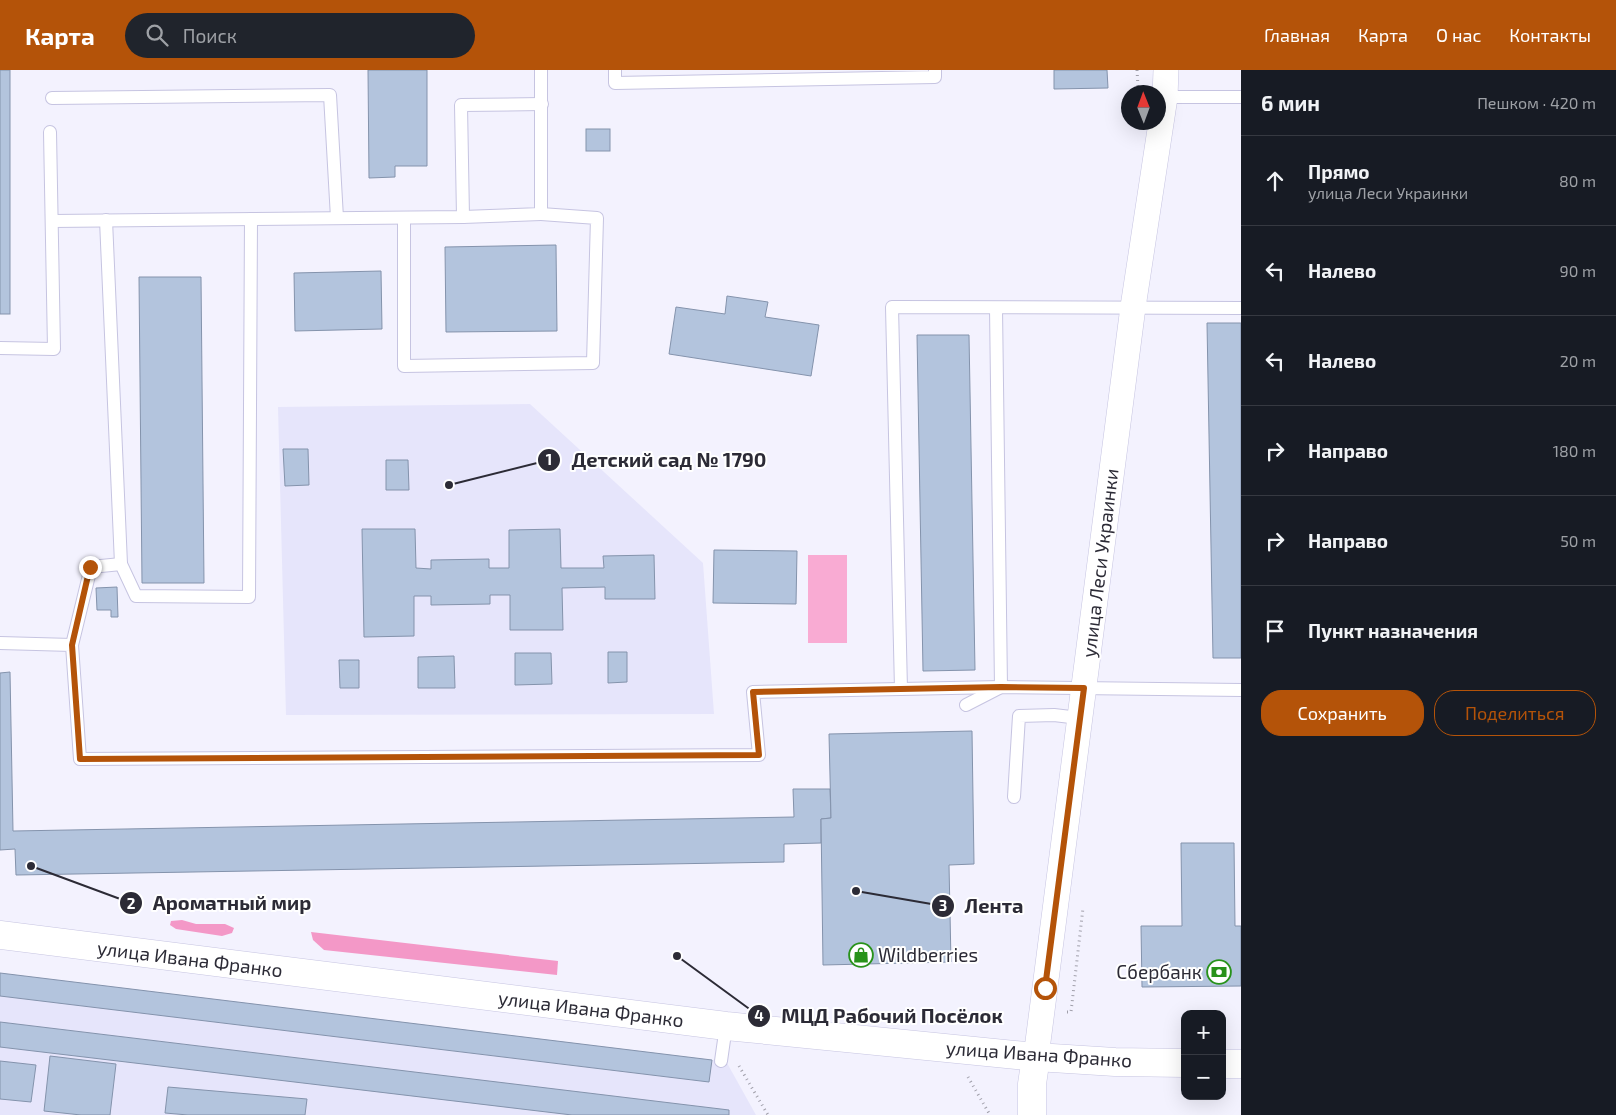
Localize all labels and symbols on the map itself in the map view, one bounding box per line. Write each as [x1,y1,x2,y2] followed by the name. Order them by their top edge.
[1121,85,1166,130] north arrow
[536,442,776,477] callout: Детский сад № 1790
[572,447,766,471] text: Детский сад № 1790
[546,450,552,468] text: 1
[1077,467,1123,659] street label: улица Леси Украинки
[79,556,102,579] route end
[118,886,322,921] callout: Ароматный мир
[930,889,1034,924] callout: Лента
[153,890,311,914] text: Ароматный мир
[965,893,1023,917] text: Лента
[127,894,136,912] text: 2
[939,896,947,914] text: 3
[96,936,284,982] street label: улица Ивана Франко
[848,942,874,968] shop icon: Wildberries
[878,943,978,966] place label: Wildberries
[1206,959,1232,985] bank icon: Сбербанк
[1116,960,1202,983] place label: Сбербанк
[1034,977,1057,1000] route start
[497,986,685,1032] street label: улица Ивана Франко
[746,998,1013,1033] callout: МЦД Рабочий Посёлок
[781,1003,1003,1027] text: МЦД Рабочий Посёлок
[754,1006,764,1024] text: 4
[945,1036,1133,1072] street label: улица Ивана Франко

